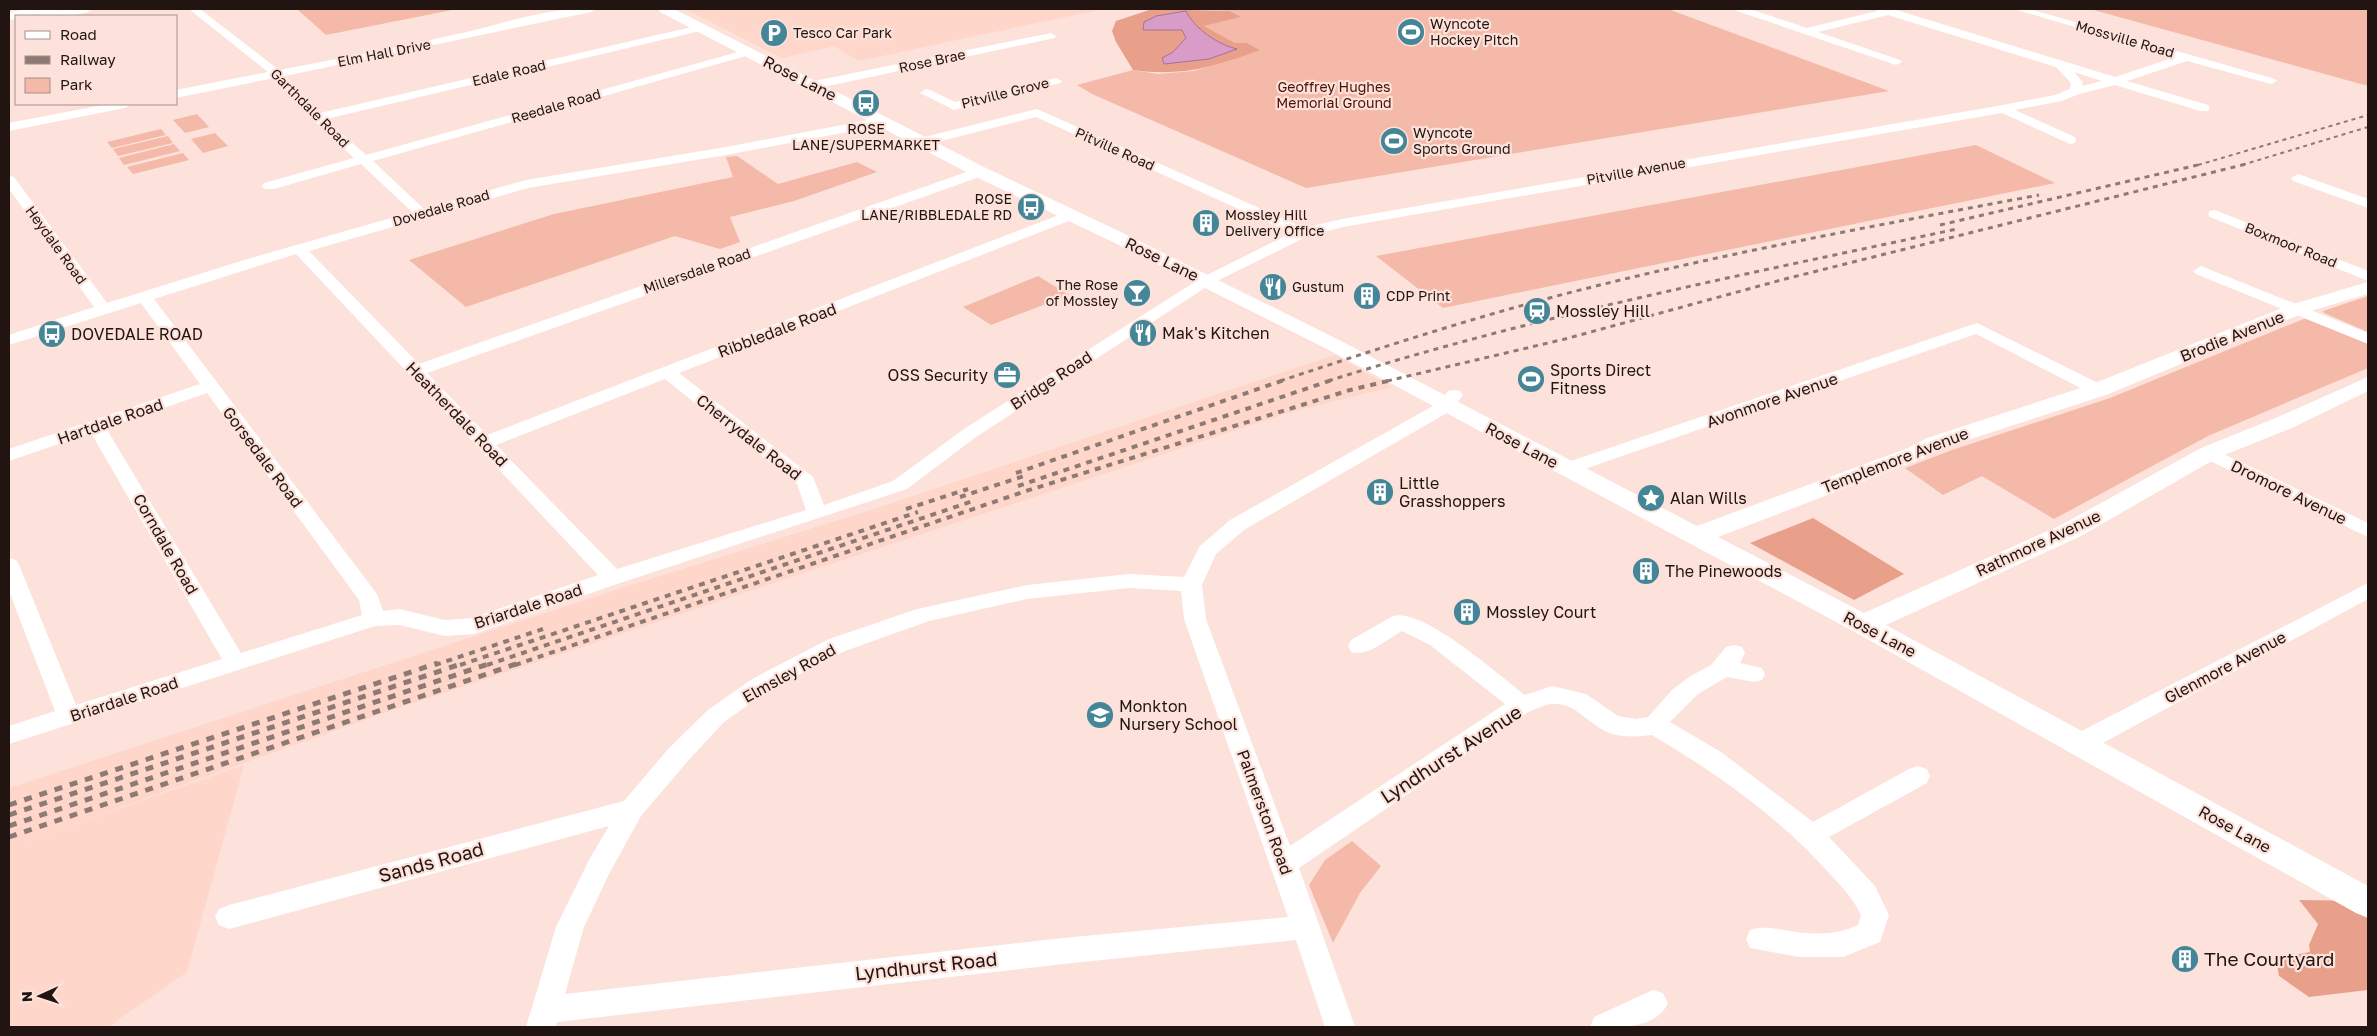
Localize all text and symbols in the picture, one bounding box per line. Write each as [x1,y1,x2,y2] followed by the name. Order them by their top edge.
[15,15,178,105] legend
[1430,15,1518,48] place label: Wyncote Hockey Pitch
[2074,16,2176,61] street label: Mossville Road
[1396,17,1426,47] sports icon: Wyncote Hockey Pitch
[759,18,789,48] parking icon: Tesco Car Park
[793,24,892,41] place label: Tesco Car Park
[60,25,97,43] text: Road
[336,35,432,70] street label: Elm Hall Drive
[897,45,967,76] street label: Rose Brae
[60,50,116,68] text: Railway
[760,51,840,105] street label: Rose Lane
[470,56,547,89] street label: Edale Road
[267,65,353,151] street label: Garthdale Road
[959,73,1051,112] street label: Pitville Grove
[60,75,93,93] text: Park
[1276,78,1392,111] park label: Geoffrey Hughes Memorial Ground
[509,85,603,126] street label: Reedale Road
[851,88,881,118] bus stop icon: ROSE LANE/SUPERMARKET
[792,120,940,153] place label: ROSE LANE/SUPERMARKET
[1073,123,1158,174] street label: Pitville Road
[1413,124,1511,157] place label: Wyncote Sports Ground
[1379,126,1409,156] sports icon: Wyncote Sports Ground
[1585,153,1687,188] street label: Pitville Avenue
[390,186,491,230] street label: Dovedale Road
[861,190,1012,223] place label: ROSE LANE/RIBBLEDALE RD
[1016,192,1046,222] bus stop icon: ROSE LANE/RIBBLEDALE RD
[22,202,91,287] street label: Heydale Road
[1225,206,1324,239] place label: Mossley Hill Delivery Office
[1191,208,1221,238] building icon: Mossley Hill Delivery Office
[2243,218,2340,271] street label: Boxmoor Road
[1122,233,1202,285] street label: Rose Lane
[641,244,753,297] street label: Millersdale Road
[1258,272,1288,302] restaurant icon: Gustum
[1046,276,1118,309] place label: The Rose of Mossley
[1122,278,1152,308] bar icon: The Rose of Mossley
[1292,278,1344,295] place label: Gustum
[1352,281,1382,311] building icon: CDP Print
[1386,287,1450,304] place label: CDP Print
[1522,296,1552,326] station icon: Mossley Hill
[715,298,839,362] street label: Ribbledale Road
[1556,301,1650,321] place label: Mossley Hill
[2177,306,2287,366] street label: Brodie Avenue
[1128,318,1158,348] restaurant icon: Mak's Kitchen
[37,319,67,349] bus stop icon: DOVEDALE ROAD
[1162,323,1270,343] place label: Mak's Kitchen
[71,324,203,344] place label: DOVEDALE ROAD
[1006,346,1096,414] street label: Bridge Road
[402,357,512,471] street label: Heatherdale Road
[992,360,1022,390] office icon: OSS Security
[1550,360,1651,398] place label: Sports Direct Fitness
[1516,364,1546,394] sports icon: Sports Direct Fitness
[888,365,988,385] place label: OSS Security
[1704,368,1840,432] street label: Avonmore Avenue
[692,390,806,484] street label: Cherrydale Road
[55,394,165,448] street label: Hartdale Road
[219,403,307,511] street label: Gorsedale Road
[1482,418,1562,472] street label: Rose Lane
[1819,423,1971,497] street label: Templemore Avenue
[2228,455,2350,529] street label: Dromore Avenue
[1399,473,1505,511] place label: Little Grasshoppers
[1365,477,1395,507] building icon: Little Grasshoppers
[1636,483,1666,513] place icon: Alan Wills
[1670,488,1747,508] place label: Alan Wills
[129,490,203,598] street label: Corndale Road
[1972,505,2104,581] street label: Rathmore Avenue
[1631,556,1661,586] building icon: The Pinewoods
[1665,561,1782,581] place label: The Pinewoods
[471,579,585,633] street label: Briardale Road
[1452,597,1482,627] building icon: Mossley Court
[1486,602,1596,622] place label: Mossley Court
[1840,607,1920,661] street label: Rose Lane
[2161,626,2289,708] street label: Glenmore Avenue
[739,639,839,707] street label: Elmsley Road
[67,672,181,726] street label: Briardale Road
[1119,696,1238,734] place label: Monkton Nursery School
[1376,699,1526,808] street label: Lyndhurst Avenue
[1085,700,1115,730] school or university icon: Monkton Nursery School
[1233,747,1297,877] street label: Palmerston Road
[2195,801,2275,857] street label: Rose Lane
[376,836,486,887] street label: Sands Road
[2170,944,2200,974] building icon: The Courtyard
[854,947,998,984] street label: Lyndhurst Road
[2204,947,2335,970] place label: The Courtyard
[15,971,65,1021] north arrow
[18,991,35,1002] text: N

